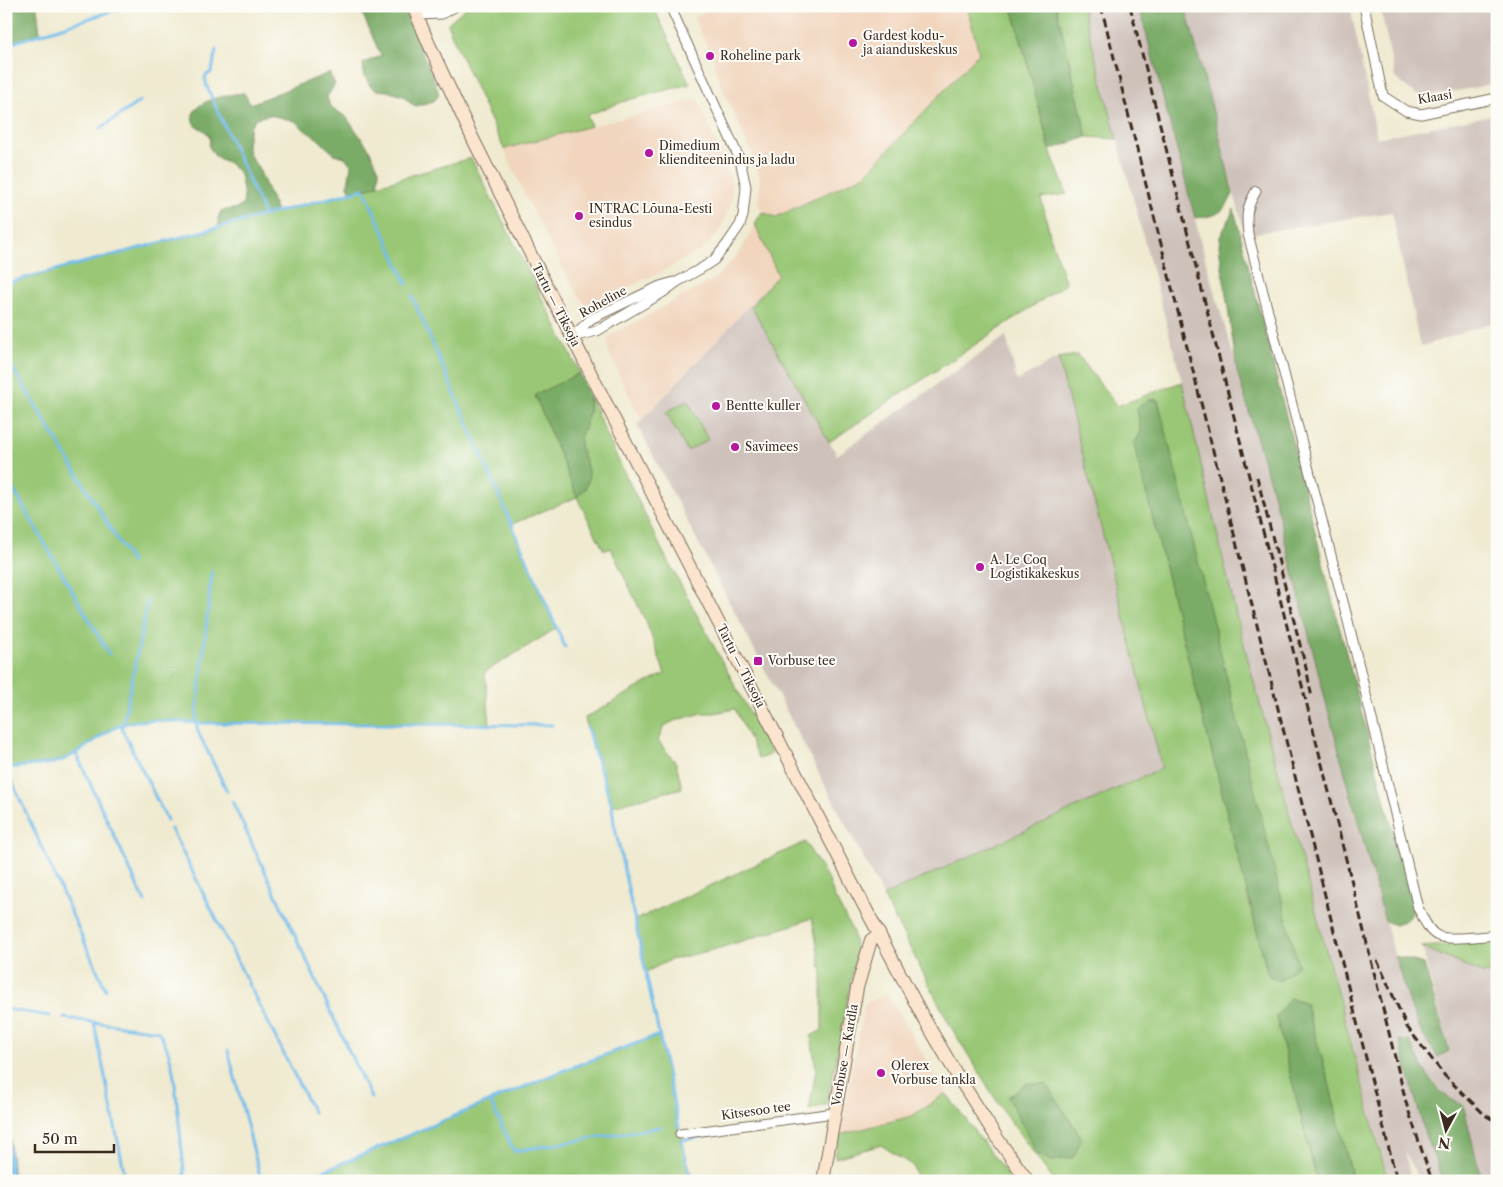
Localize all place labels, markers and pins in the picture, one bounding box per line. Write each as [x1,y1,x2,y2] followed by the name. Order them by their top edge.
[861,28,958,57] place label: Gardest kodu- ja aianduskeskus
[847,37,859,49] marker: Gardest kodu- ja aianduskeskus
[720,48,802,63] place label: Roheline park
[704,50,716,62] marker: Roheline park
[659,138,796,167] place label: Dimedium klienditeenindus ja ladu
[643,147,655,159] marker: Dimedium klienditeenindus ja ladu
[589,201,712,230] place label: INTRAC Lõuna-Eesti esindus
[573,210,585,222] marker: INTRAC Lõuna-Eesti esindus
[726,398,800,413] place label: Bentte kuller
[710,400,722,412] marker: Bentte kuller
[745,439,798,454] place label: Savimees
[729,441,741,453] marker: Savimees
[989,552,1079,581] place label: A. Le Coq Logistikakeskus
[974,561,986,573] marker: A. Le Coq Logistikakeskus
[767,653,836,668] place label: Vorbuse tee
[752,655,764,667] marker: Vorbuse tee
[890,1058,976,1087] place label: Olerex Vorbuse tankla
[875,1067,887,1079] marker: Olerex Vorbuse tankla

